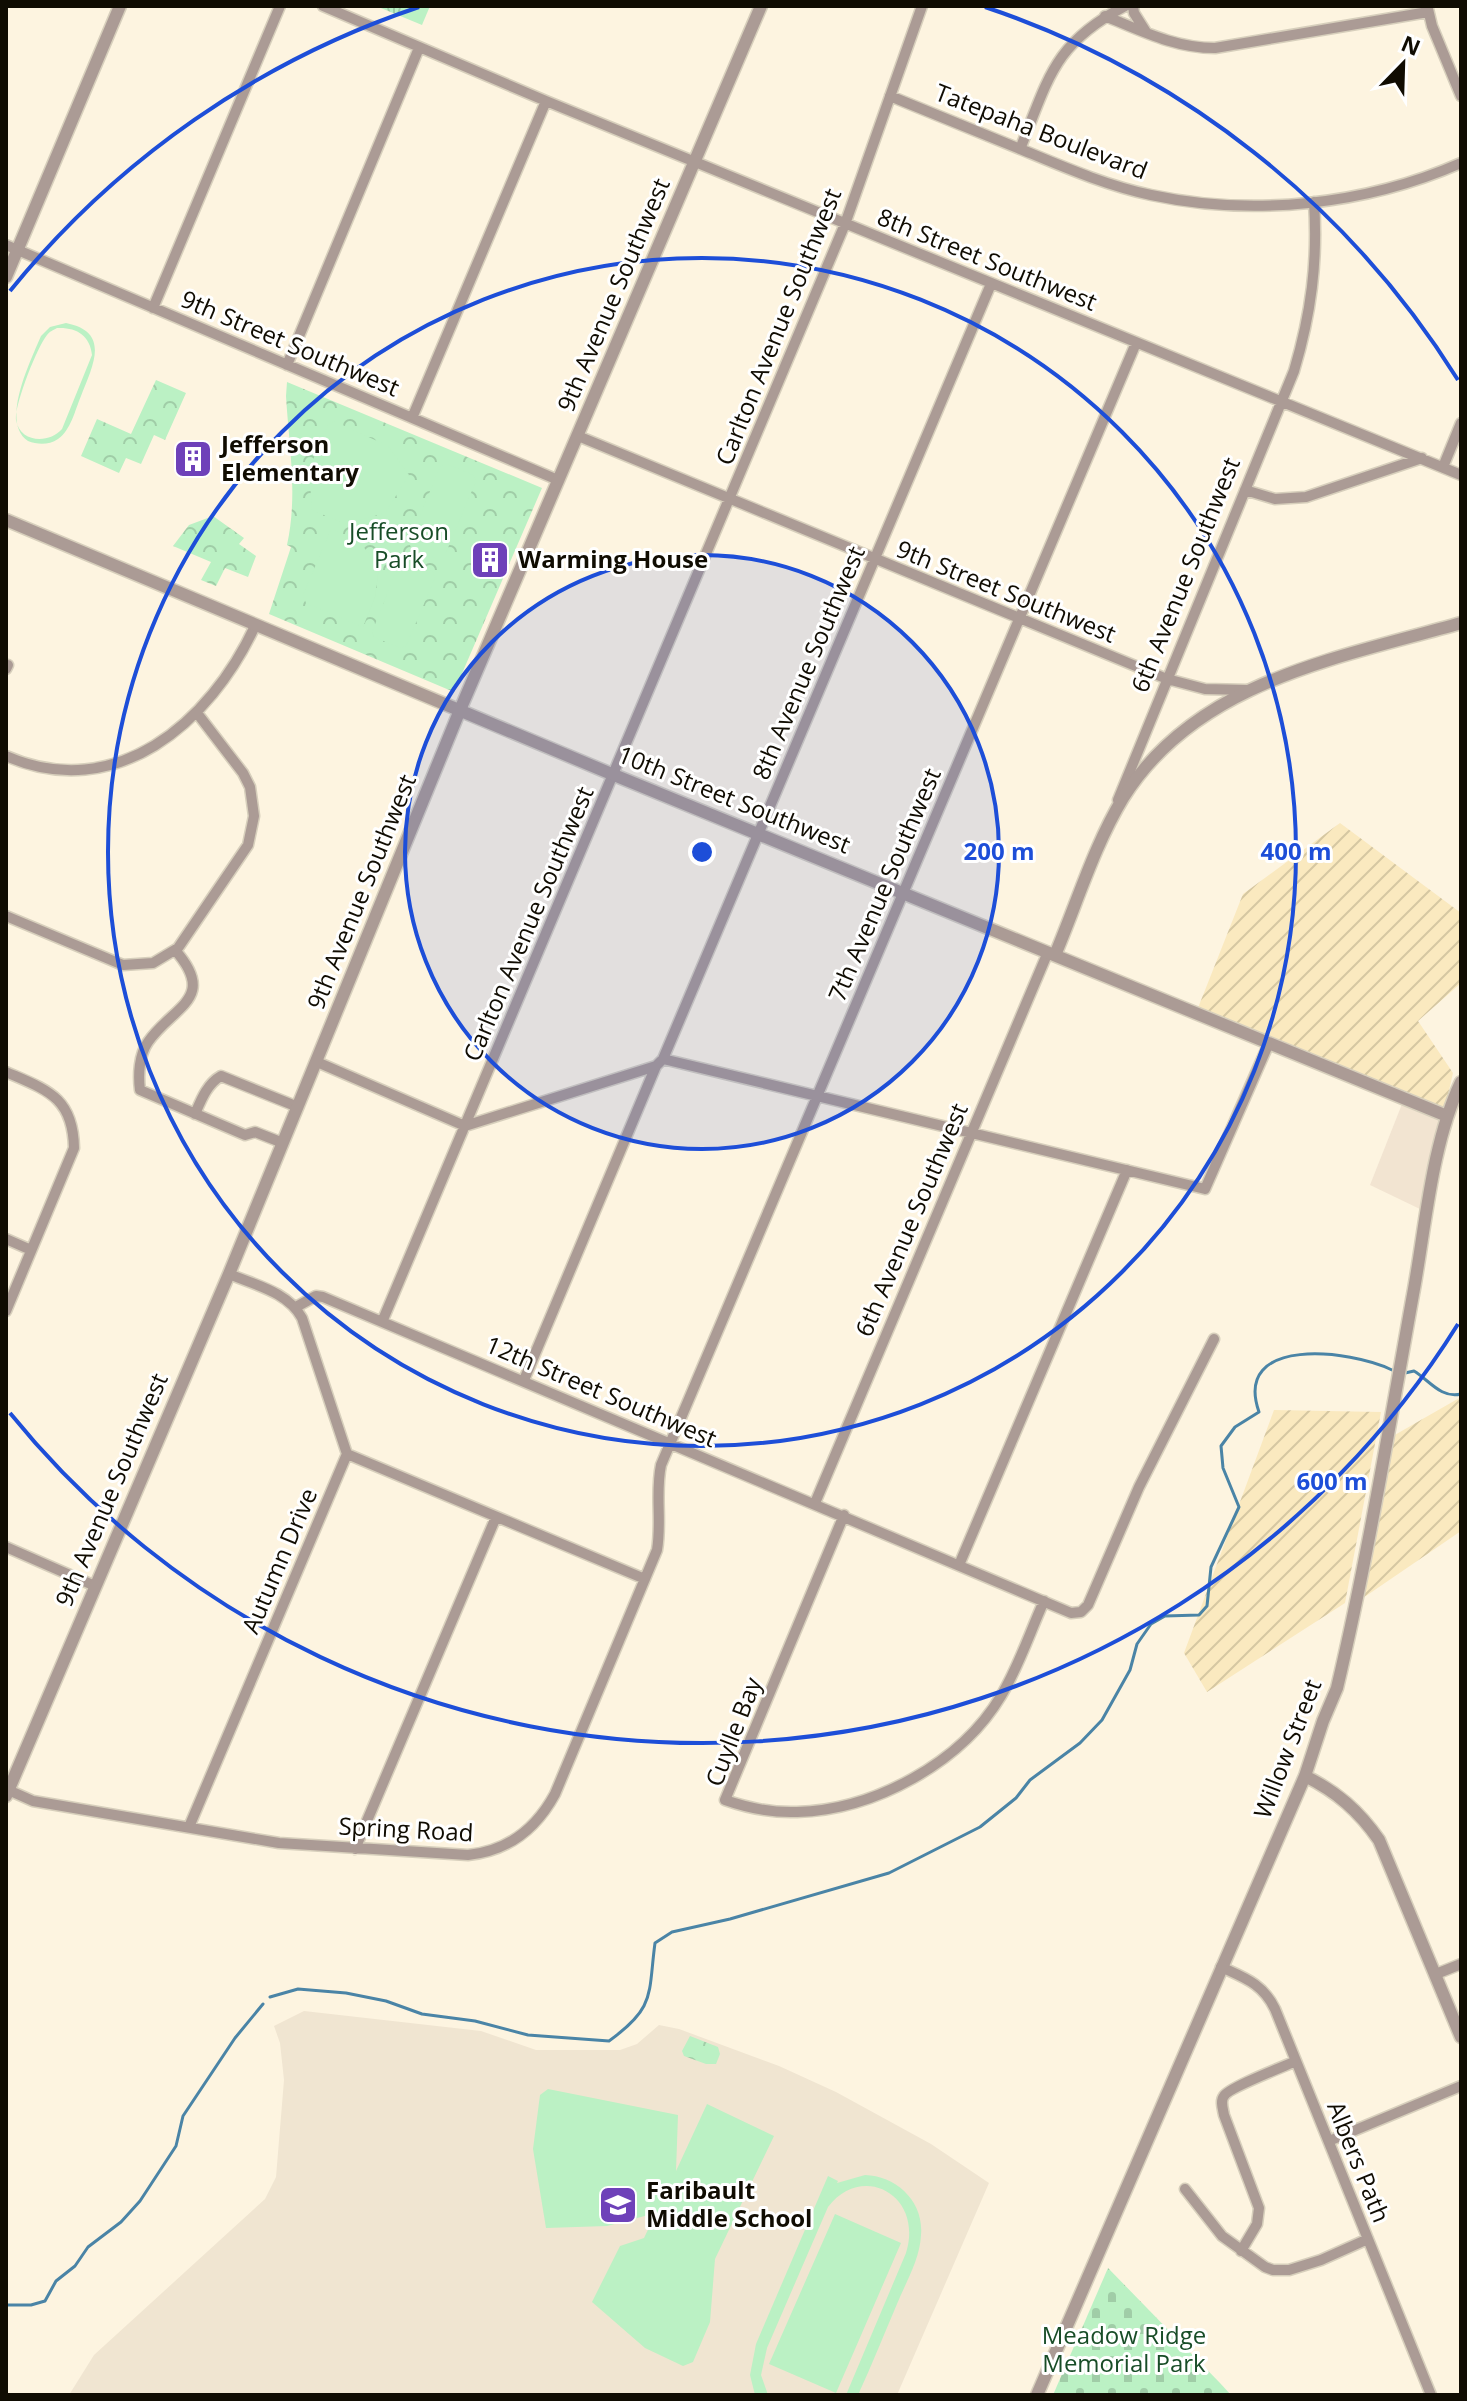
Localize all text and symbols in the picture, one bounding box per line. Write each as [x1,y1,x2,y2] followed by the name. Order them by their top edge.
[1363,24,1443,104] north arrow
[1397,27,1425,62] text: N
[931,75,1152,186] street label: Tatepaha Boulevard
[548,173,677,416] street label: 9th Avenue Southwest
[707,183,848,470] street label: Carlton Avenue Southwest
[873,199,1102,318] street label: 8th Street Southwest
[176,282,405,404] street label: 9th Street Southwest
[219,427,359,488] place label: Jefferson Elementary
[172,438,214,480] building icon: Jefferson Elementary
[1122,452,1247,697] street label: 6th Avenue Southwest
[347,514,449,575] park label: Jefferson Park
[892,531,1121,650] street label: 9th Street Southwest
[469,539,511,581] building icon: Warming House
[743,541,872,784] street label: 8th Avenue Southwest
[518,542,708,575] place label: Warming House
[613,737,856,860] street label: 10th Street Southwest
[819,763,948,1006] street label: 7th Avenue Southwest
[298,769,423,1014] street label: 9th Avenue Southwest
[455,781,601,1066] street label: Carlton Avenue Southwest
[964,834,1034,867] text: 200 m
[1261,834,1331,867] text: 400 m
[688,838,716,866] centre of rings
[846,1098,975,1341] street label: 6th Avenue Southwest
[481,1327,722,1454] street label: 12th Street Southwest
[46,1368,175,1611] street label: 9th Avenue Southwest
[1297,1464,1367,1497] text: 600 m
[233,1483,324,1638] street label: Autumn Drive
[697,1671,769,1791] street label: Cuylle Bay
[1245,1674,1328,1823] street label: Willow Street
[338,1808,474,1849] street label: Spring Road
[1320,2096,1399,2227] street label: Albers Path
[646,2173,812,2234] place label: Faribault Middle School
[597,2184,639,2226] school or university icon: Faribault Middle School
[1042,2318,1206,2379] park label: Meadow Ridge Memorial Park

